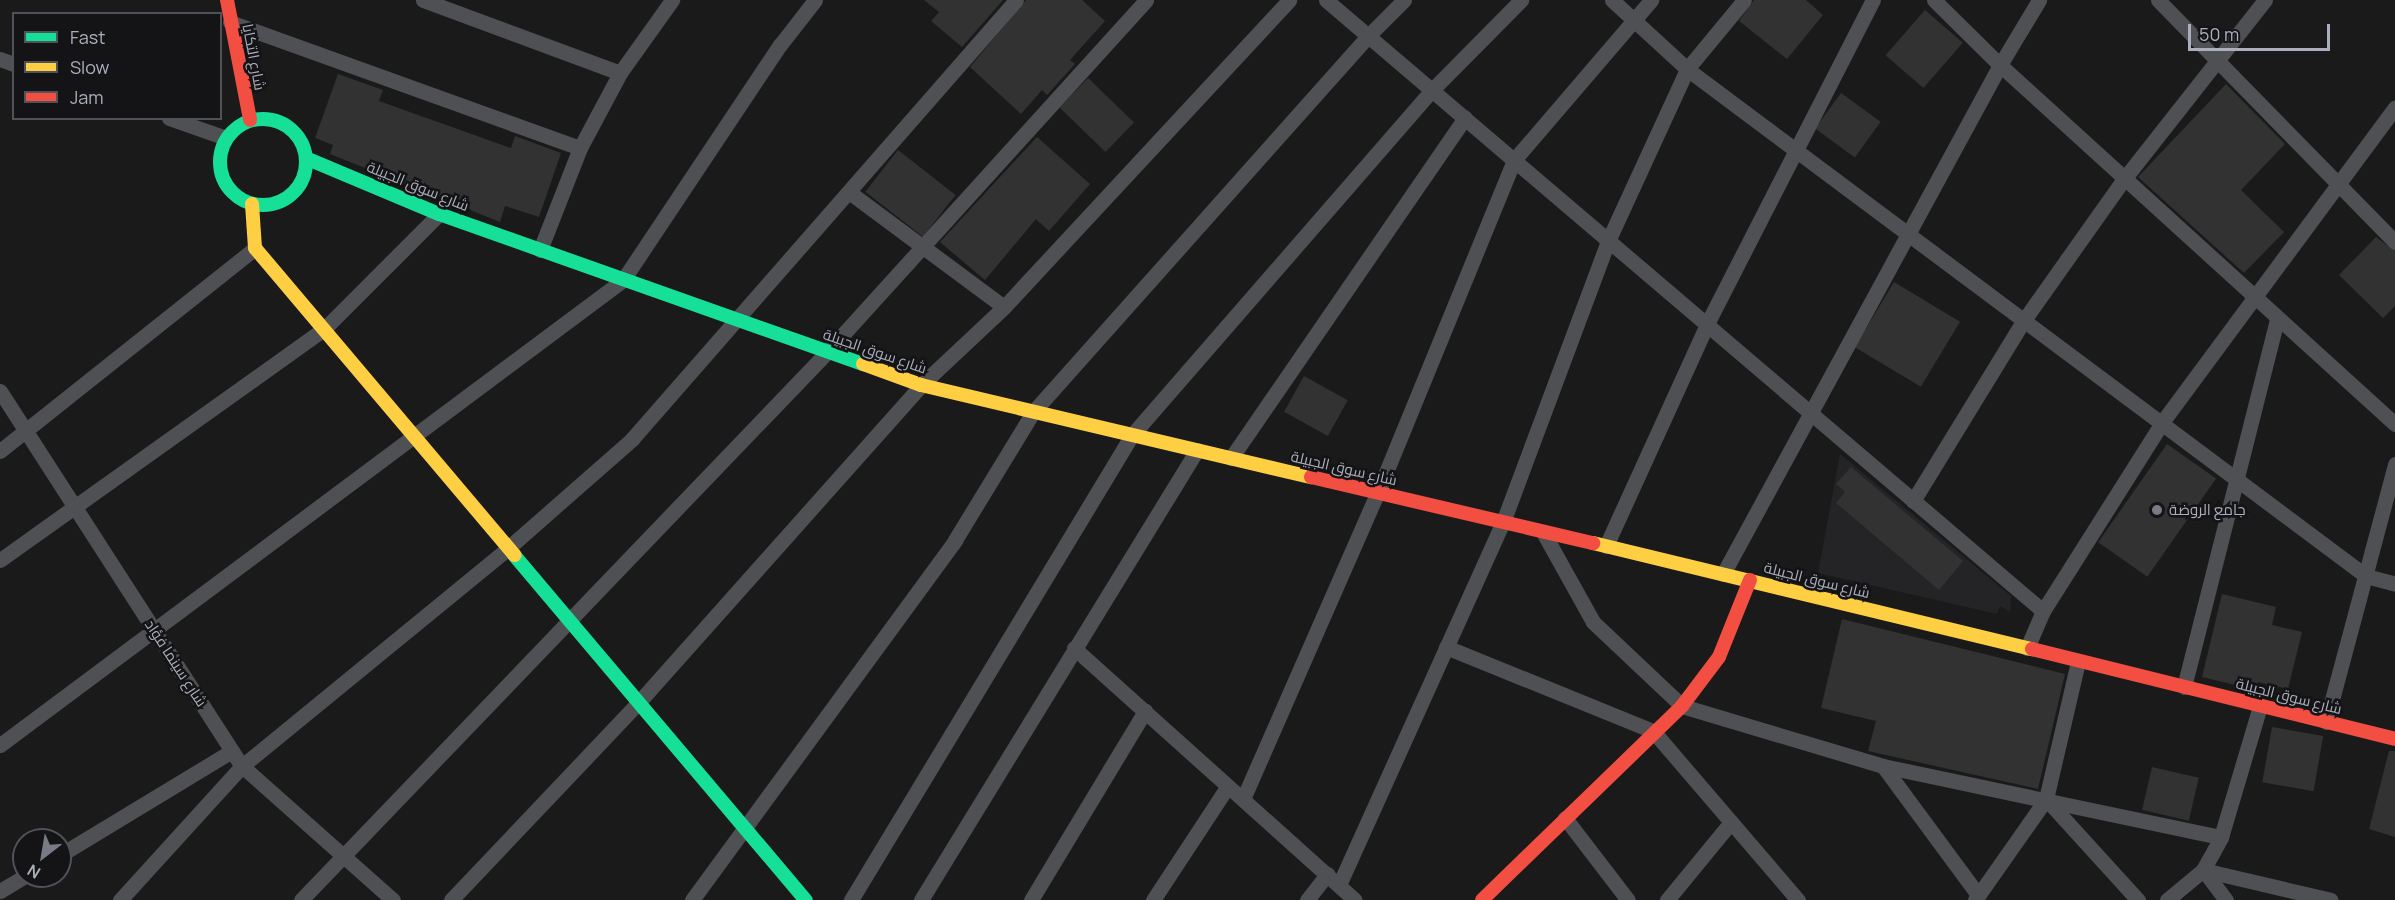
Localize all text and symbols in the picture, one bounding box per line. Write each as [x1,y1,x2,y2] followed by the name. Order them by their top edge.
[12,12,222,120] legend
[2191,12,2334,50] scale bar
[239,22,269,92] street label: شارع التكايا
[2199,22,2239,46] text: 50 m
[70,25,105,49] text: Fast
[70,55,109,79] text: Slow
[70,85,104,109] text: Jam
[364,157,472,215] street label: شارع سوق الجبيلة
[821,325,929,377] street label: شارع سوق الجبيلة
[1289,447,1399,489] street label: شارع سوق الجبيلة
[2169,501,2246,519] place label: جامع الروضة
[2150,503,2164,517] marker: جامع الروضة
[1762,558,1872,602] street label: شارع سوق الجبيلة
[141,616,211,710] street label: شارع سينما فؤاد
[2234,674,2344,718] street label: شارع سوق الجبيلة
[12,828,72,888] north arrow
[23,859,44,884] text: N

